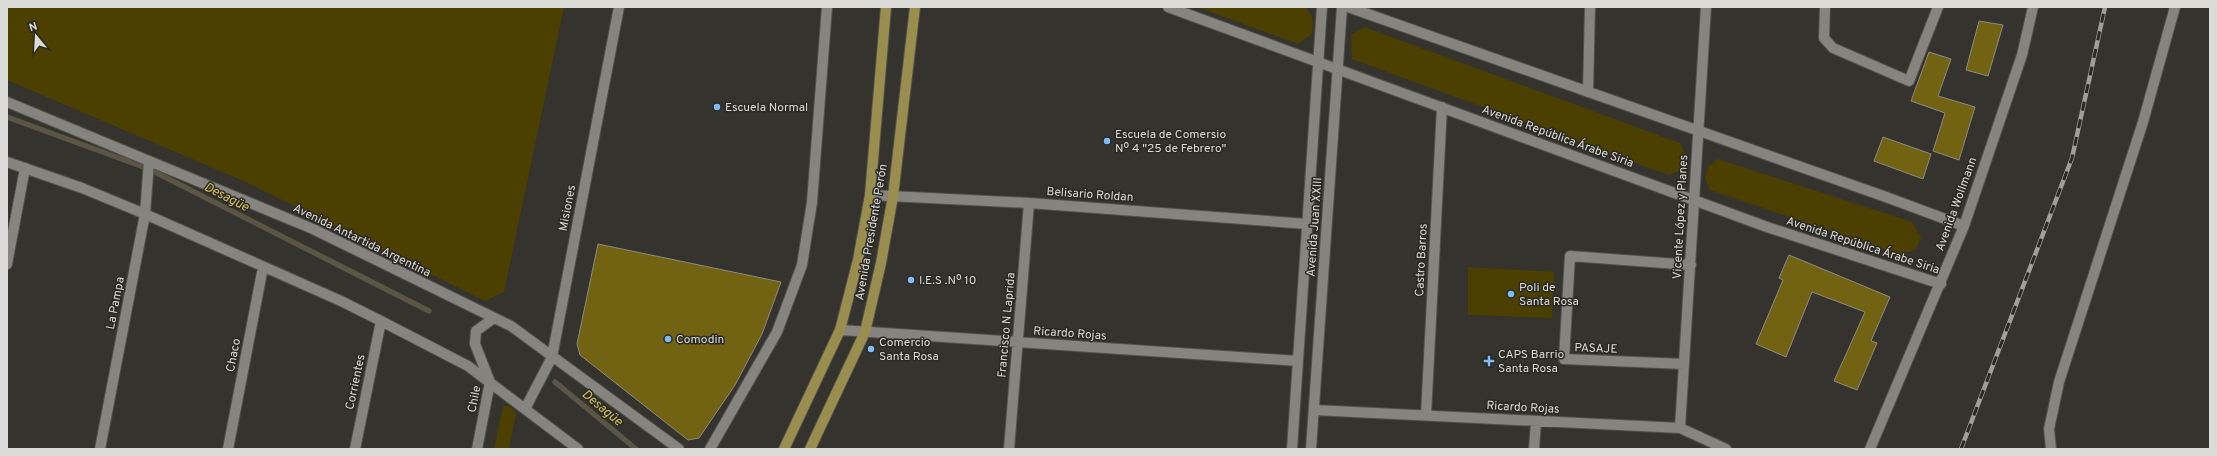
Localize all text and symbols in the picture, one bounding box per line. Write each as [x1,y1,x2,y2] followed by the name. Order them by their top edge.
[16,16,56,56] north arrow
[27,20,39,35] text: N
[725,100,808,116] place label: Escuela Normal
[712,102,722,112] marker: Escuela Normal
[1480,102,1636,172] street label: Avenida República Árabe Siria
[1115,127,1227,157] place label: Escuela de Comersio Nº 4 "25 de Febrero"
[1102,136,1112,146] marker: Escuela de Comersio Nº 4 "25 de Febrero"
[1670,154,1692,280] street label: Vicente López y Planes
[1933,155,1981,254] street label: Avenida Wollmann
[852,163,892,302] street label: Avenida Presidente Perón
[1304,177,1326,277] street label: Avenida Juan XXIII
[201,180,252,216] water label: Desagüe
[556,184,580,233] street label: Misiones
[1046,184,1134,206] street label: Belisario Roldan
[290,201,433,281] street label: Avenida Antartida Argentina
[1784,214,1941,278] street label: Avenida República Árabe Siria
[1412,223,1432,297] street label: Castro Barros
[994,272,1020,378] street label: Francisco N Laprida
[919,273,976,289] place label: I.E.S .Nº 10
[906,275,916,285] marker: I.E.S .Nº 10
[103,276,129,331] street label: La Pampa
[1519,280,1579,310] place label: Poli de Santa Rosa
[1506,289,1516,299] marker: Poli de Santa Rosa
[1033,323,1107,345] street label: Ricardo Rojas
[676,332,724,348] place label: Comodin
[663,334,673,344] marker: Comodin
[879,335,939,365] place label: Comercio Santa Rosa
[223,337,245,373] street label: Chaco
[1574,340,1618,358] street label: PASAJE
[866,344,876,354] marker: Comercio Santa Rosa
[1498,347,1564,377] place label: CAPS Barrio Santa Rosa
[342,353,370,411] street label: Corrientes
[1483,355,1495,367] marker: CAPS Barrio Santa Rosa
[465,384,485,414] street label: Chile
[578,387,626,430] water label: Desagüe
[1486,398,1560,418] street label: Ricardo Rojas

